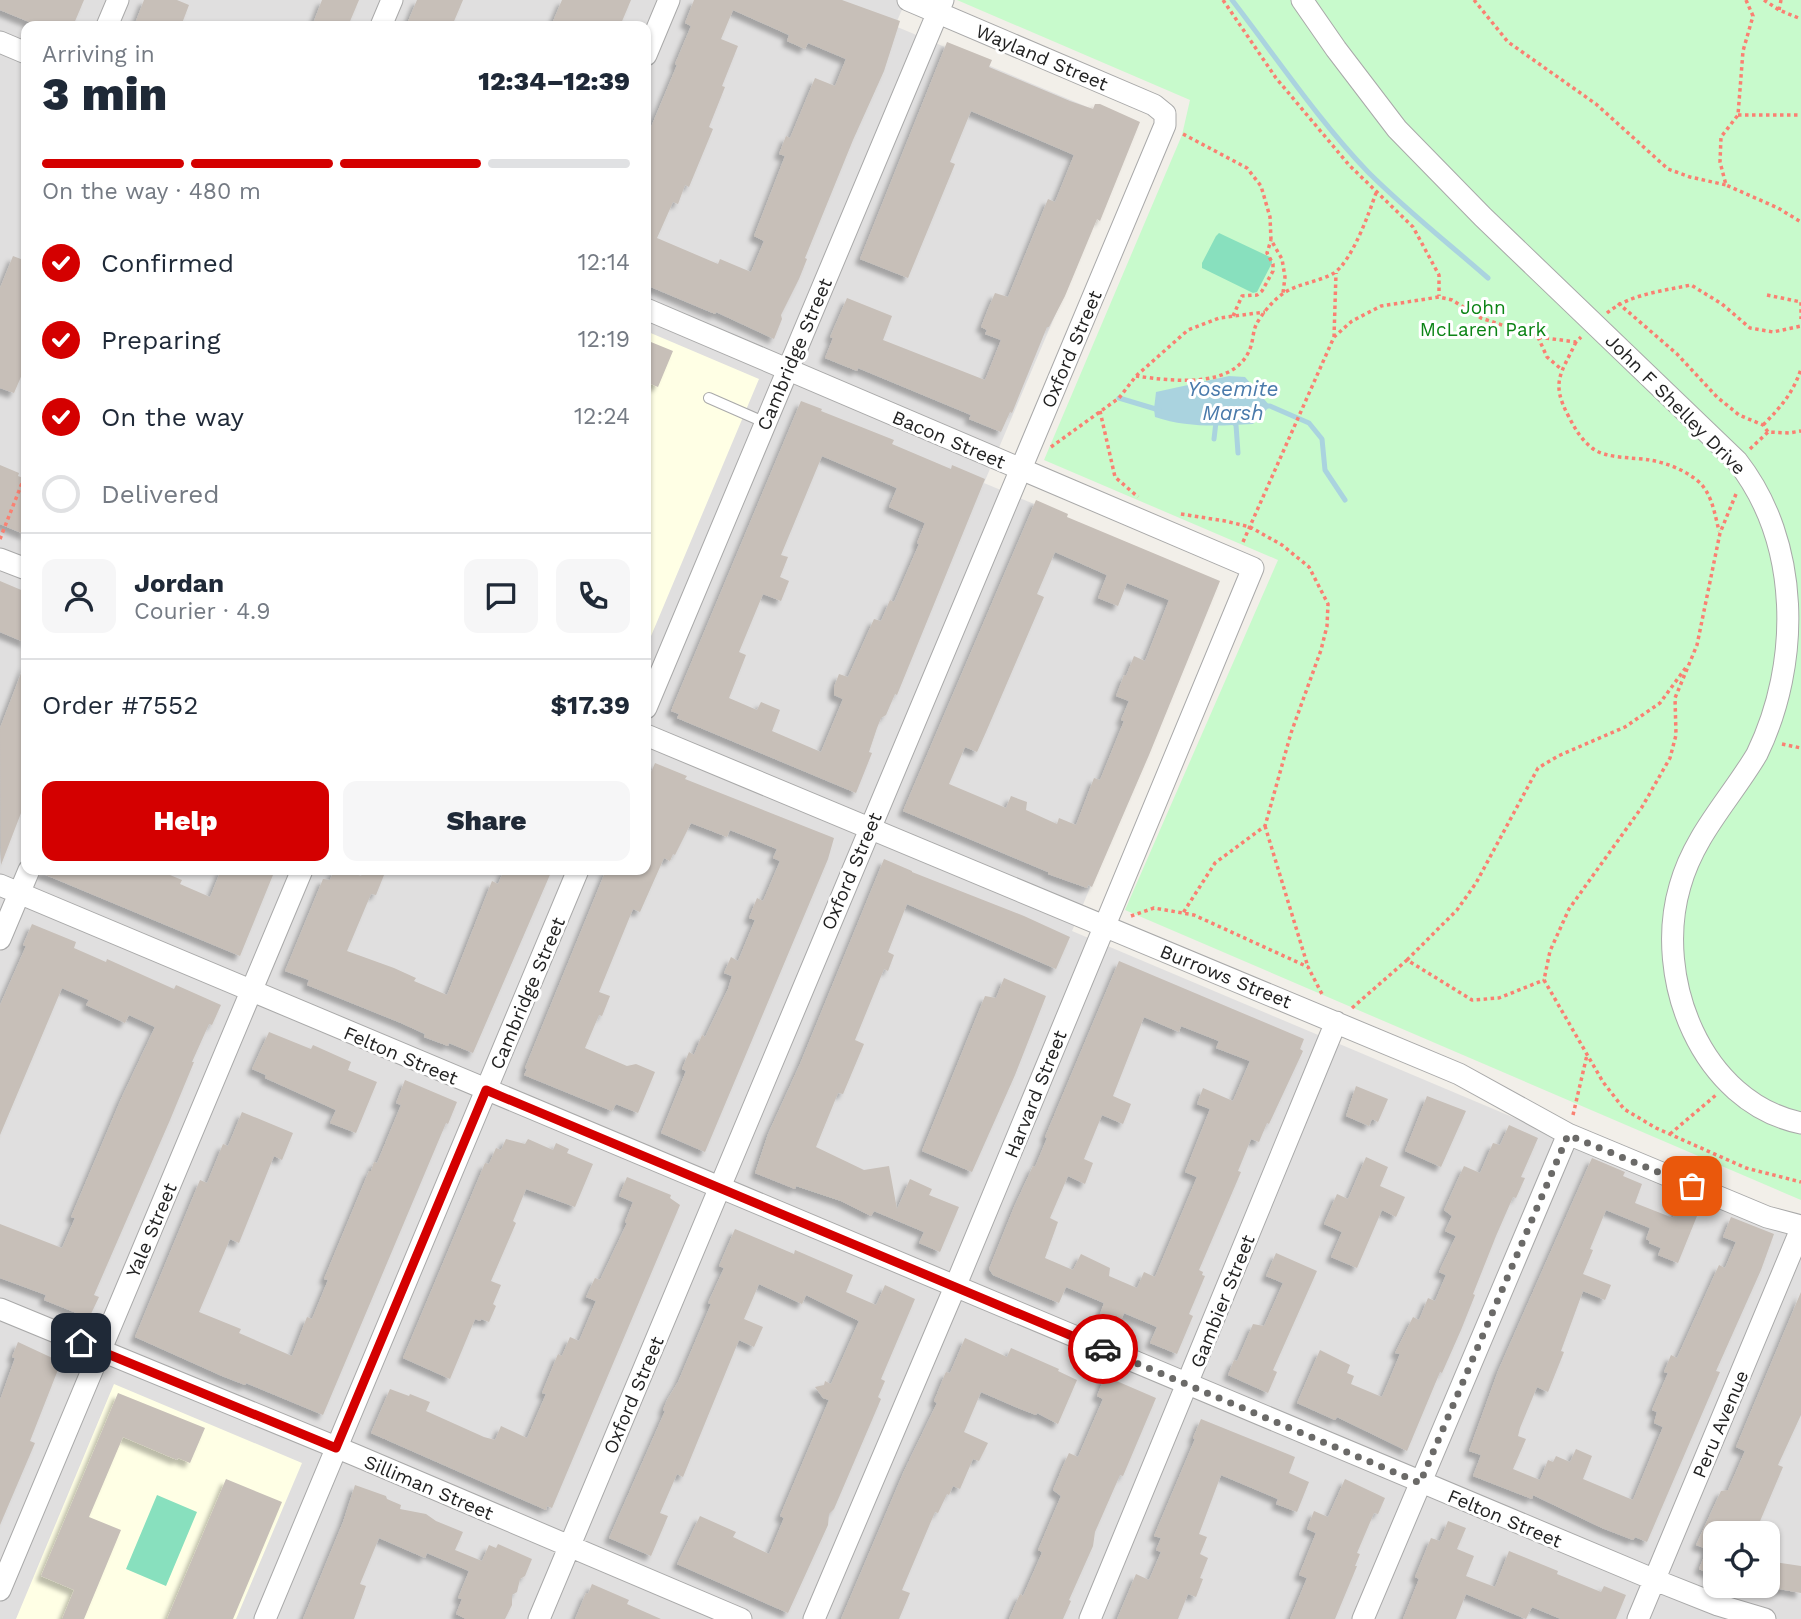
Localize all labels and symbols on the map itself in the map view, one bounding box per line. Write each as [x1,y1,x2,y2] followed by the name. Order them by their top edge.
[972,19,1111,96] street label: Wayland Street
[752,275,837,434] street label: Cambridge Street
[1036,287,1107,412] street label: Oxford Street
[1420,296,1546,341] park label: John McLaren Park
[1600,329,1751,480] street label: John F Shelley Drive
[1187,376,1279,425] water label: Yosemite Marsh
[889,405,1009,474] street label: Bacon Street
[816,809,887,934] street label: Oxford Street
[485,914,570,1073] street label: Cambridge Street
[1157,940,1295,1013] street label: Burrows Street
[340,1021,461,1090] street label: Felton Street
[999,1027,1072,1161] street label: Harvard Street
[1662,1156,1722,1216] pin
[121,1179,182,1281] street label: Yale Street
[1185,1231,1260,1371] street label: Gambier Street
[51,1313,111,1373] pin
[1068,1314,1138,1384] courier
[598,1333,669,1458] street label: Oxford Street
[1687,1367,1753,1482] street label: Peru Avenue
[361,1450,497,1525] street label: Silliman Street
[1444,1484,1565,1553] street label: Felton Street

